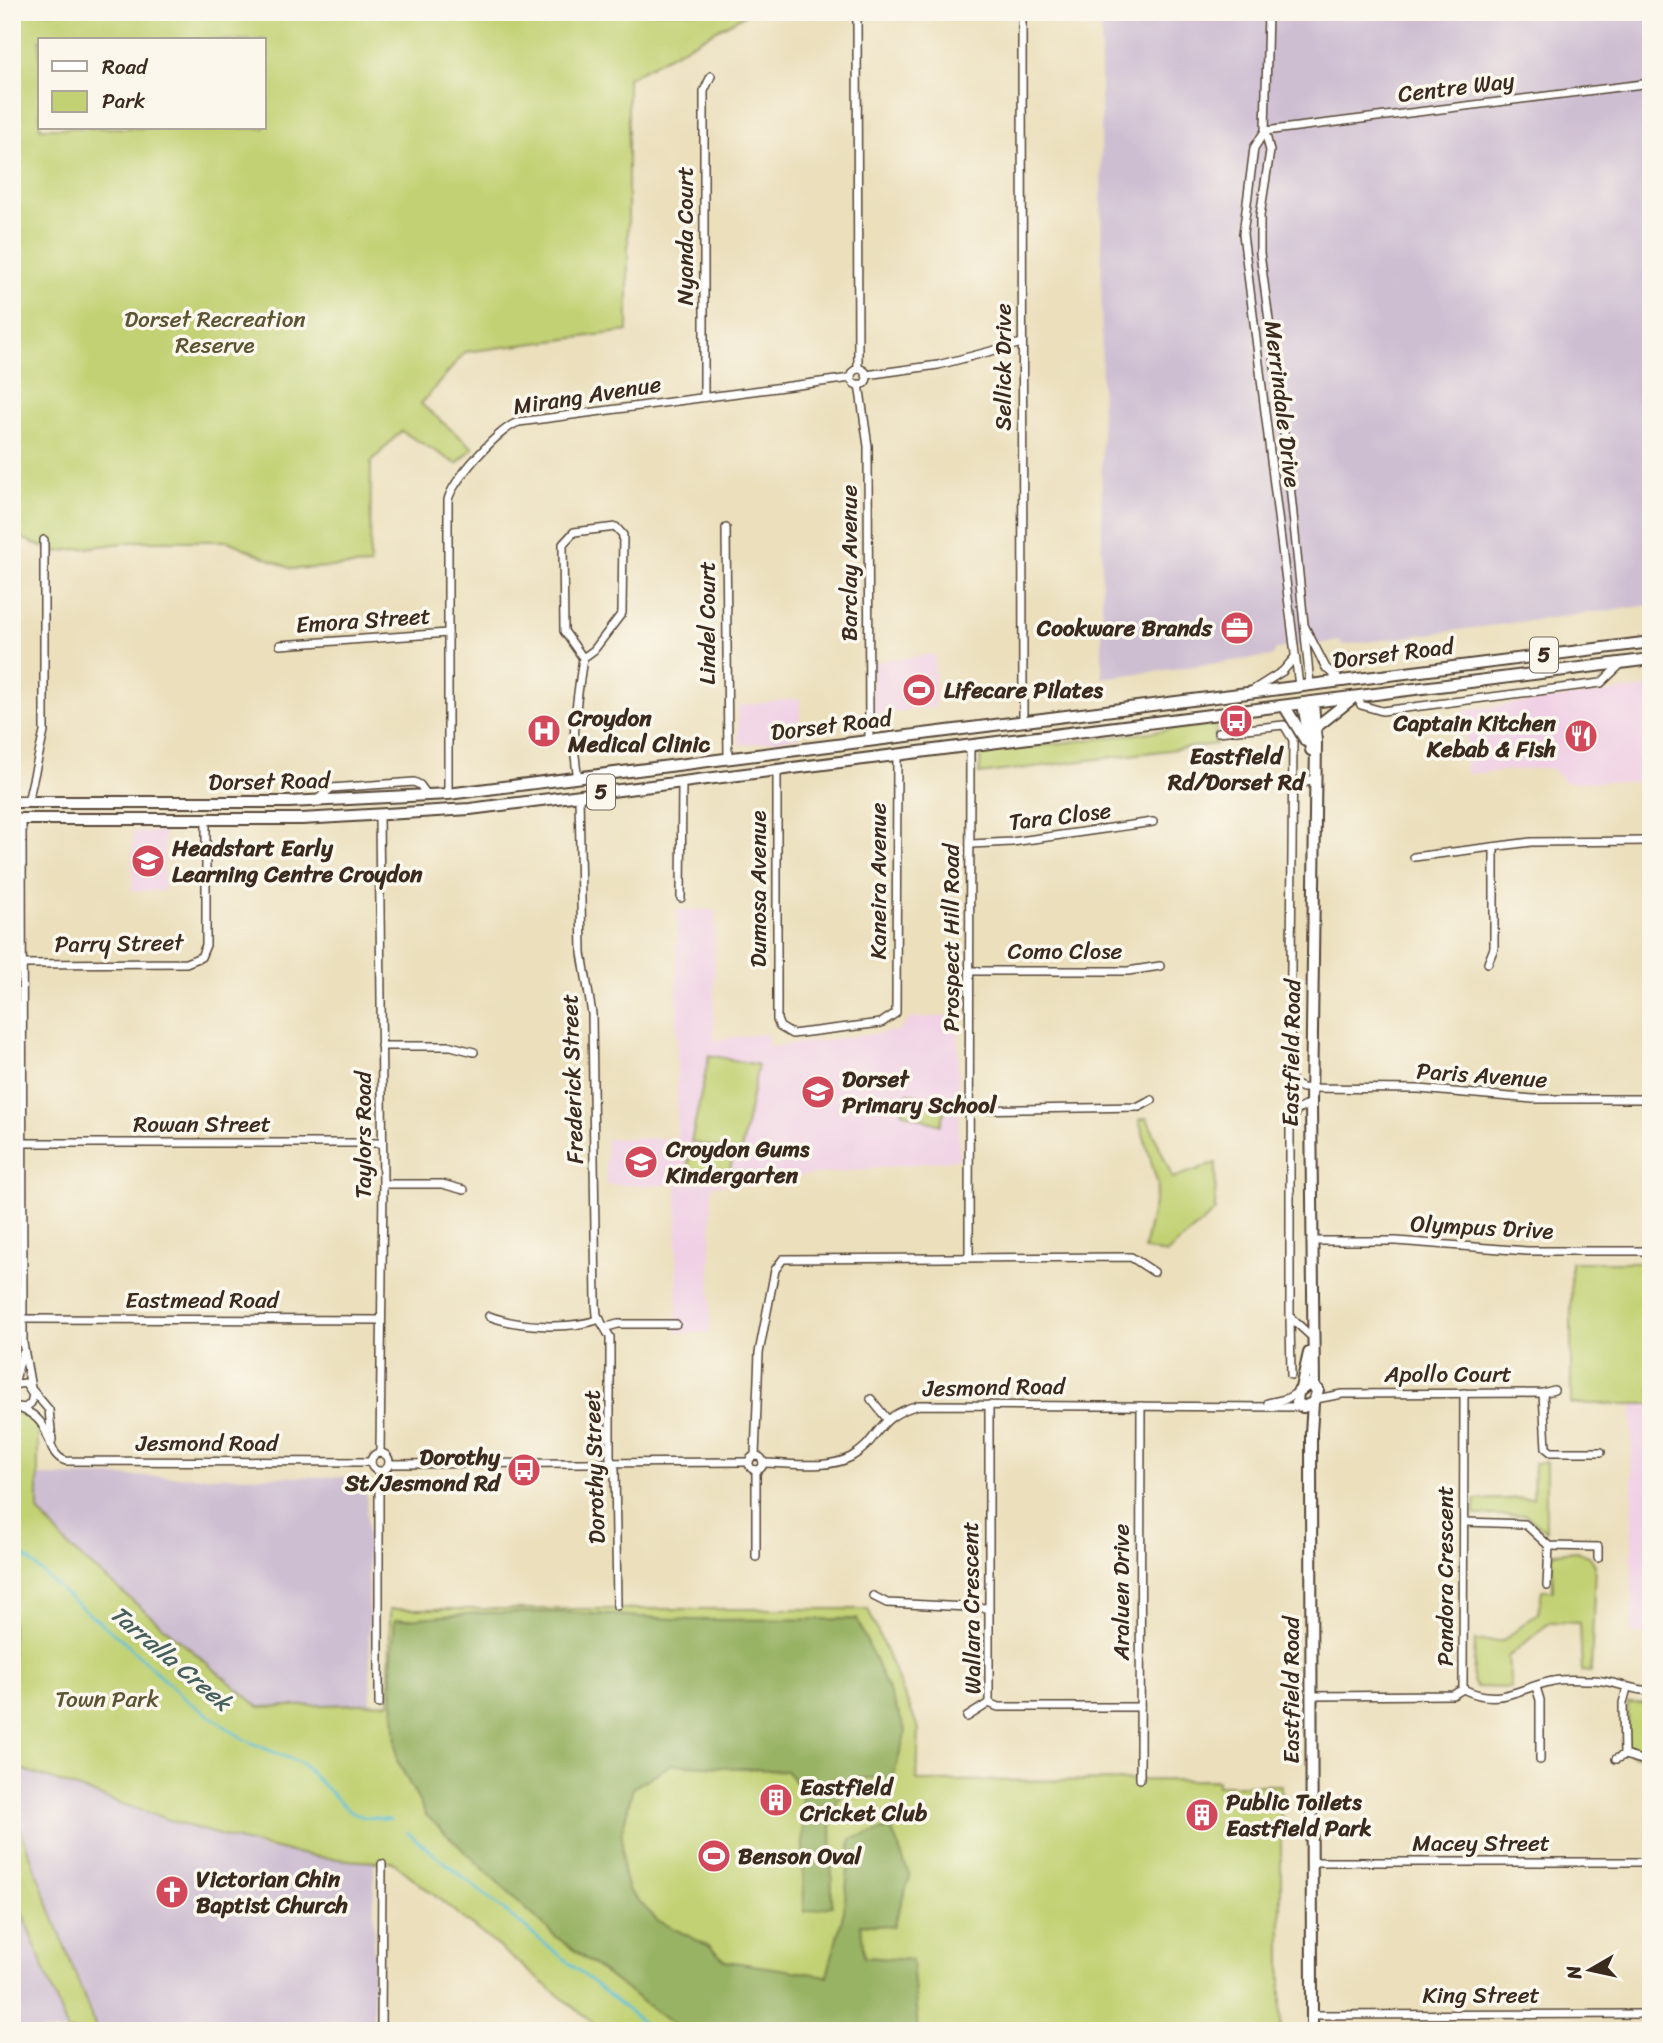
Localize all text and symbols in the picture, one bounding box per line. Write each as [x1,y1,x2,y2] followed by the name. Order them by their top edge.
[38,38,266,130] legend
[102,48,149,86] text: Road
[1395,60,1517,115] street label: Centre Way
[102,82,145,120] text: Park
[665,166,706,306] street label: Nyanda Court
[124,299,306,366] park label: Dorset Recreation Reserve
[983,303,1024,431] street label: Sellick Drive
[1252,318,1313,490] street label: Merrindale Drive
[510,364,664,427] street label: Mirang Avenue
[829,485,870,641] street label: Barclay Avenue
[687,561,728,685] street label: Lindel Court
[294,595,432,646] street label: Emora Street
[1036,608,1213,649] place label: Cookware Brands
[1218,609,1256,647] office icon: Cookware Brands
[1330,626,1458,681] street label: Dorset Road
[1530,638,1558,672] road number: 5
[944,670,1104,711] place label: Lifecare Pilates
[900,671,938,709] sports icon: Lifecare Pilates
[567,698,711,765] place label: Croydon Medical Clinic
[768,698,896,753] street label: Dorset Road
[1217,702,1255,740] bus stop icon: Eastfield Rd/Dorset Rd
[1392,703,1557,770] place label: Captain Kitchen Kebab & Fish
[525,712,563,750] hospital icon: Croydon Medical Clinic
[1562,717,1600,755] restaurant icon: Captain Kitchen Kebab & Fish
[1167,736,1306,803] place label: Eastfield Rd/Dorset Rd
[208,760,332,803] street label: Dorset Road
[587,774,615,810] road number: 5
[1007,790,1114,843] street label: Tara Close
[858,802,899,960] street label: Kaneira Avenue
[738,811,779,967] street label: Dumosa Avenue
[171,828,423,895] place label: Headstart Early Learning Centre Croydon
[129,842,167,880] school or university icon: Headstart Early Learning Centre Croydon
[931,842,972,1032] street label: Prospect Hill Road
[54,922,186,965] street label: Parry Street
[1008,931,1123,972] street label: Como Close
[1270,977,1313,1127] street label: Eastfield Road
[549,993,596,1165] street label: Frederick Street
[1415,1050,1549,1101] street label: Paris Avenue
[842,1059,998,1126] place label: Dorset Primary School
[343,1069,384,1199] street label: Taylors Road
[799,1073,837,1111] school or university icon: Dorset Primary School
[133,1104,271,1145] street label: Rowan Street
[665,1129,810,1196] place label: Croydon Gums Kindergarten
[622,1143,660,1181] school or university icon: Croydon Gums Kindergarten
[1409,1203,1555,1252] street label: Olympus Drive
[125,1280,281,1321] street label: Eastmead Road
[1383,1354,1512,1395] street label: Apollo Court
[922,1366,1067,1409] street label: Jesmond Road
[571,1389,618,1545] street label: Dorothy Street
[135,1423,280,1464] street label: Jesmond Road
[344,1437,502,1504] place label: Dorothy St/Jesmond Rd
[505,1451,543,1489] bus stop icon: Dorothy St/Jesmond Rd
[1425,1486,1466,1666] street label: Pandora Crescent
[949,1521,994,1695] street label: Wallara Crescent
[1101,1524,1142,1661] street label: Araluen Drive
[100,1594,243,1723] water label: Tarralla Creek
[1271,1614,1312,1764] street label: Eastfield Road
[55,1679,159,1720] park label: Town Park
[799,1767,927,1834] place label: Eastfield Cricket Club
[757,1781,795,1819] building icon: Eastfield Cricket Club
[1226,1782,1372,1849] place label: Public Toilets Eastfield Park
[1183,1796,1221,1834] building icon: Public Toilets Eastfield Park
[1412,1823,1550,1864] street label: Macey Street
[738,1836,863,1877] place label: Benson Oval
[695,1837,733,1875] sports icon: Benson Oval
[196,1859,348,1926] place label: Victorian Chin Baptist Church
[153,1873,191,1911] church icon: Victorian Chin Baptist Church
[1554,1934,1624,2004] north arrow
[1556,1963,1591,1983] text: N
[1422,1975,1540,2016] street label: King Street

